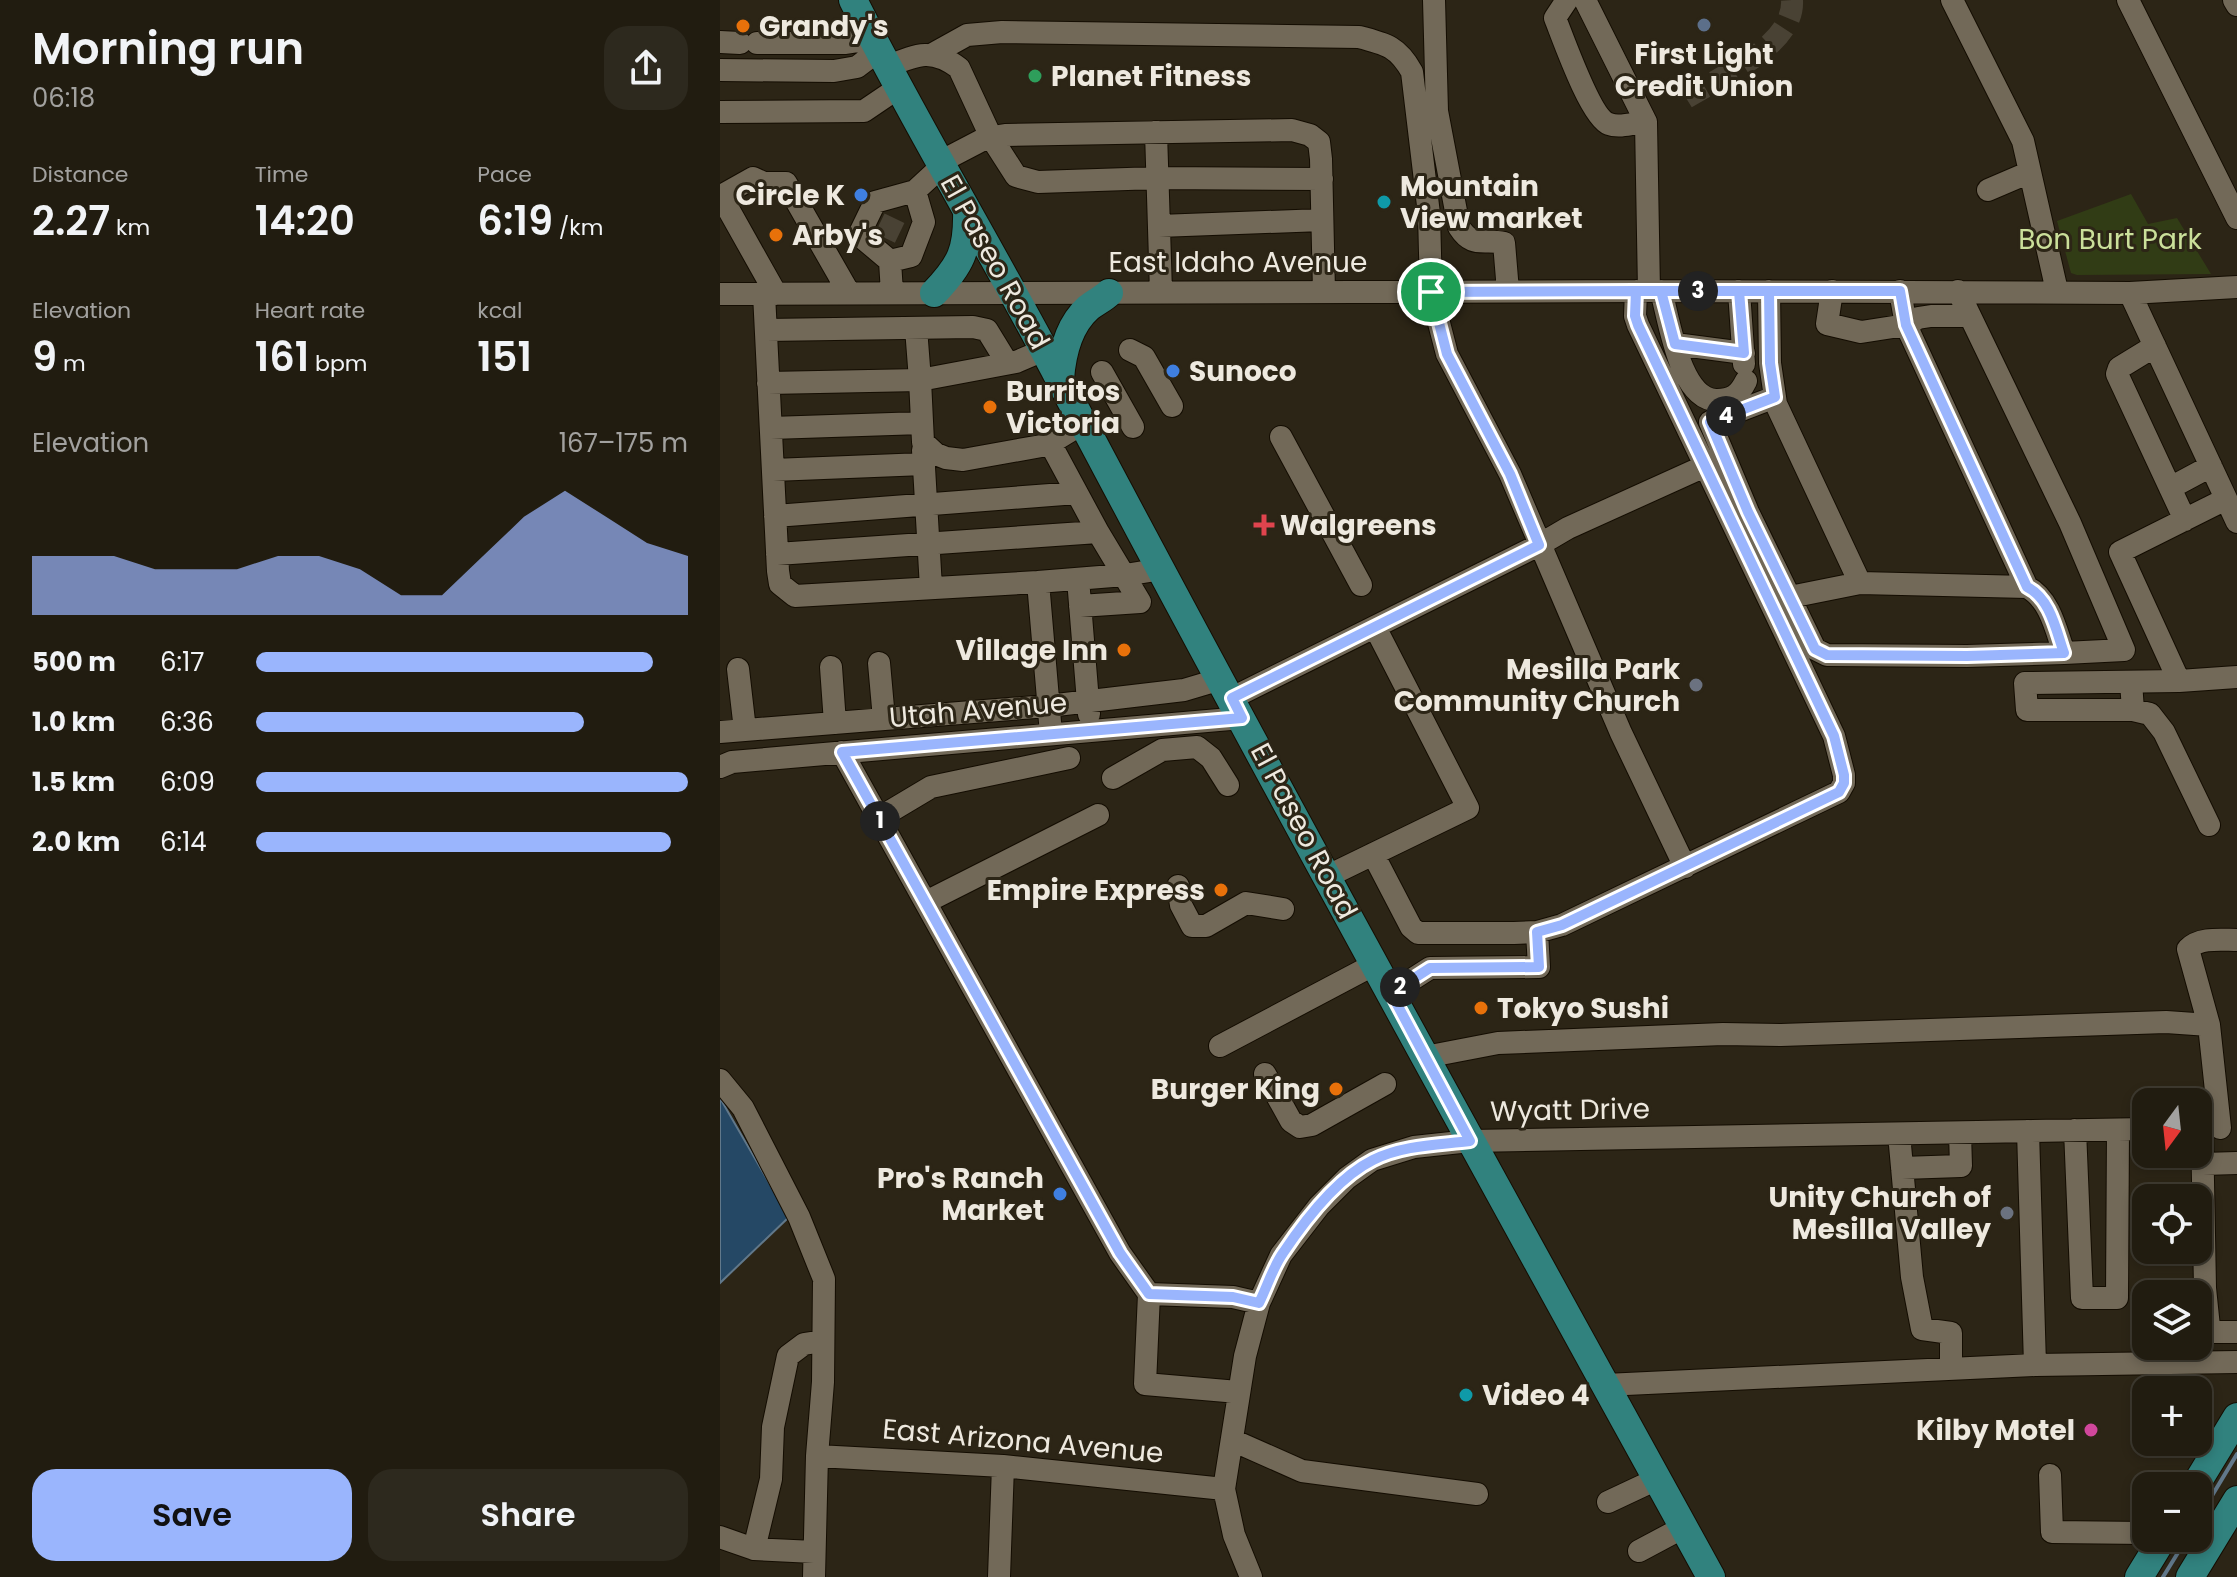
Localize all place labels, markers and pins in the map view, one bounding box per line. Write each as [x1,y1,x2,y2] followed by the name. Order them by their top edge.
[759,7,889,46] place label: Grandy's
[1695,16,1713,34] marker: First Light Credit Union
[734,17,752,35] marker: Grandy's
[1615,35,1793,106] place label: First Light Credit Union
[1051,57,1251,96] place label: Planet Fitness
[1026,67,1044,85] marker: Planet Fitness
[1400,167,1583,238] place label: Mountain View market
[736,176,845,215] place label: Circle K
[852,186,870,204] marker: Circle K
[1375,193,1393,211] marker: Mountain View market
[792,216,883,255] place label: Arby's
[767,226,785,244] marker: Arby's
[1397,258,1465,326] pin
[1678,271,1718,311] pin: 3
[1189,352,1297,391] place label: Sunoco
[1164,362,1182,380] marker: Sunoco
[1006,372,1120,443] place label: Burritos Victoria
[1706,396,1746,436] pin: 4
[981,398,999,416] marker: Burritos Victoria
[1280,506,1437,545] place label: Walgreens
[1255,516,1273,534] marker: Walgreens
[956,631,1108,670] place label: Village Inn
[1115,641,1133,659] marker: Village Inn
[1394,650,1681,721] place label: Mesilla Park Community Church
[1687,676,1705,694] marker: Mesilla Park Community Church
[860,801,900,841] pin: 1
[987,871,1205,910] place label: Empire Express
[1212,881,1230,899] marker: Empire Express
[1380,967,1420,1007] pin: 2
[1497,989,1669,1028] place label: Tokyo Sushi
[1472,999,1490,1017] marker: Tokyo Sushi
[1151,1070,1320,1109] place label: Burger King
[1327,1080,1345,1098] marker: Burger King
[877,1159,1044,1230] place label: Pro's Ranch Market
[1768,1178,1991,1249] place label: Unity Church of Mesilla Valley
[1051,1185,1069,1203] marker: Pro's Ranch Market
[1998,1204,2016,1222] marker: Unity Church of Mesilla Valley
[1482,1376,1590,1415] place label: Video 4
[1457,1386,1475,1404] marker: Video 4
[1916,1411,2075,1450] place label: Kilby Motel
[2082,1421,2100,1439] marker: Kilby Motel

